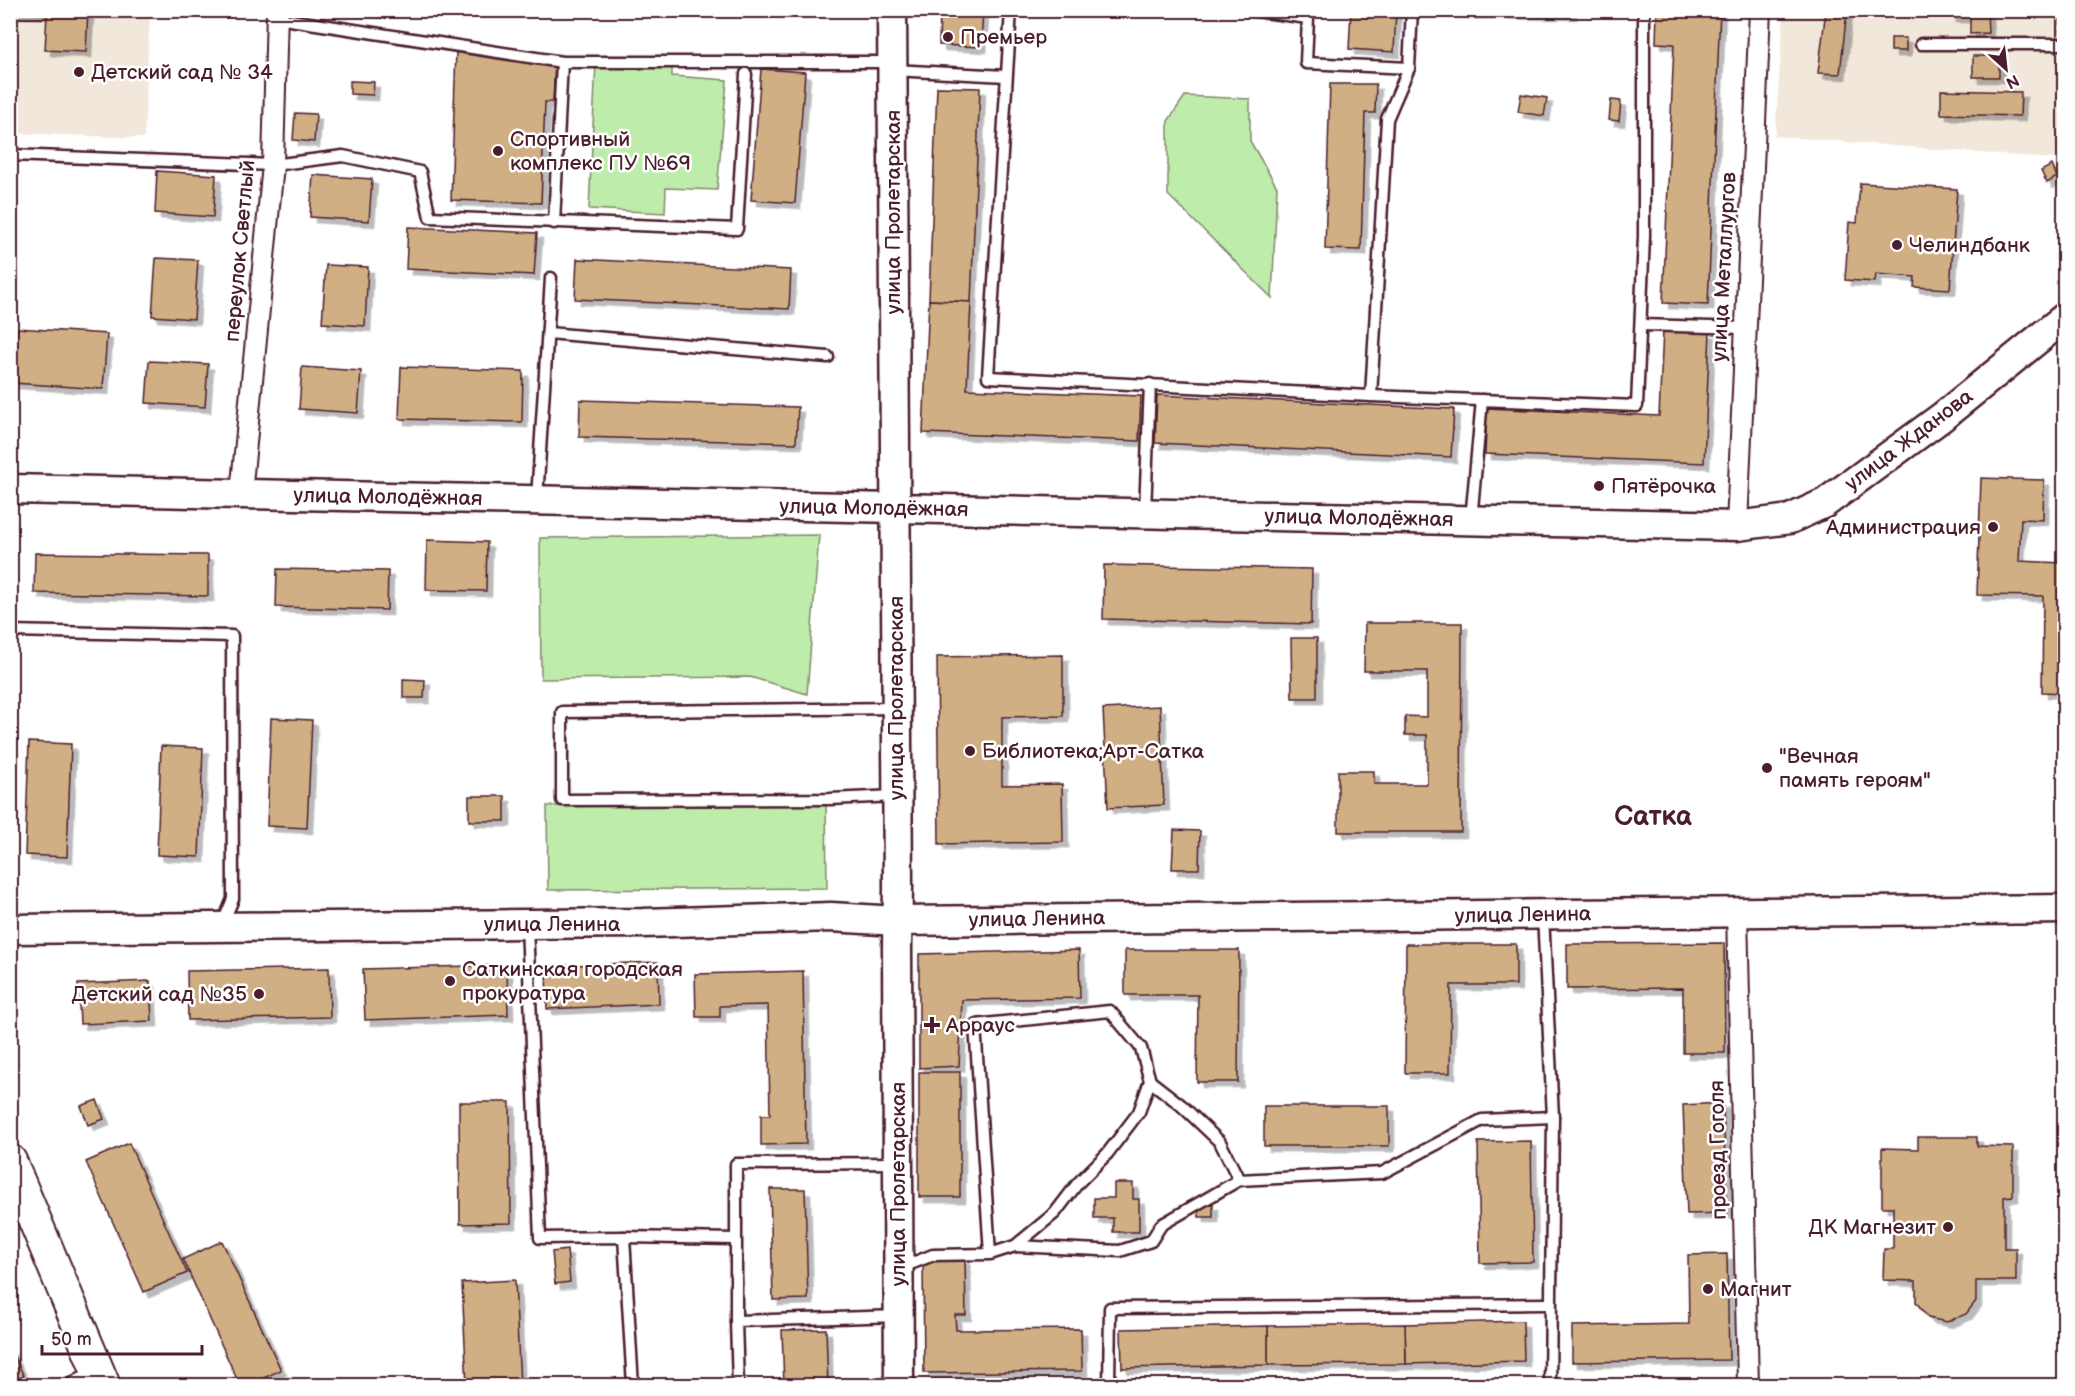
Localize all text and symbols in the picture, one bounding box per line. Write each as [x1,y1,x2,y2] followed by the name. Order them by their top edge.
[960,25,1047,50] place label: Премьер
[941,30,955,44] marker: Премьер
[1976,39,2036,99] north arrow
[91,60,273,85] place label: Детский сад № 34
[72,65,86,79] marker: Детский сад № 34
[2002,70,2022,92] text: N
[881,110,906,314] street label: улица Пролетарская
[510,127,691,176] place label: Спортивный комплекс ПУ №69
[491,144,505,158] marker: Спортивный комплекс ПУ №69
[220,159,260,343] street label: переулок Светлый
[1707,172,1741,362] street label: улица Металлургов
[1909,233,2030,258] place label: Челиндбанк
[1890,238,1904,252] marker: Челиндбанк
[1840,383,1978,496] street label: улица Жданова
[1611,474,1717,499] place label: Пятёрочка
[1592,479,1606,493] marker: Пятёрочка
[293,483,483,511] street label: улица Молодёжная
[779,494,969,522] street label: улица Молодёжная
[1264,504,1454,532] street label: улица Молодёжная
[1825,515,1981,540] place label: Администрация
[1986,520,2000,534] marker: Администрация
[884,596,909,800] street label: улица Пролетарская
[982,739,1205,764] place label: Библиотека;Арт-Сатка
[963,744,977,758] marker: Библиотека;Арт-Сатка
[1779,744,1931,793] place label: "Вечная память героям"
[1760,761,1774,775] marker: "Вечная память героям"
[1614,801,1692,833] district label: Сатка
[1454,901,1592,929] street label: улица Ленина
[968,905,1106,933] street label: улица Ленина
[484,912,621,937] street label: улица Ленина
[462,957,683,1006] place label: Саткинская городская прокуратура
[443,974,457,988] marker: Саткинская городская прокуратура
[72,982,247,1007] place label: Детский сад №35
[252,987,266,1001] marker: Детский сад №35
[945,1013,1015,1038] place label: Арраус
[923,1016,941,1034] marker: Арраус
[1704,1080,1732,1220] street label: проезд Гоголя
[886,1082,911,1286] street label: улица Пролетарская
[1809,1215,1936,1240] place label: ДК Магнезит
[1941,1220,1955,1234] marker: ДК Магнезит
[1720,1277,1792,1302] place label: Магнит
[1701,1282,1715,1296] marker: Магнит
[42,1318,202,1356] scale bar
[51,1329,92,1350] text: 50 m

